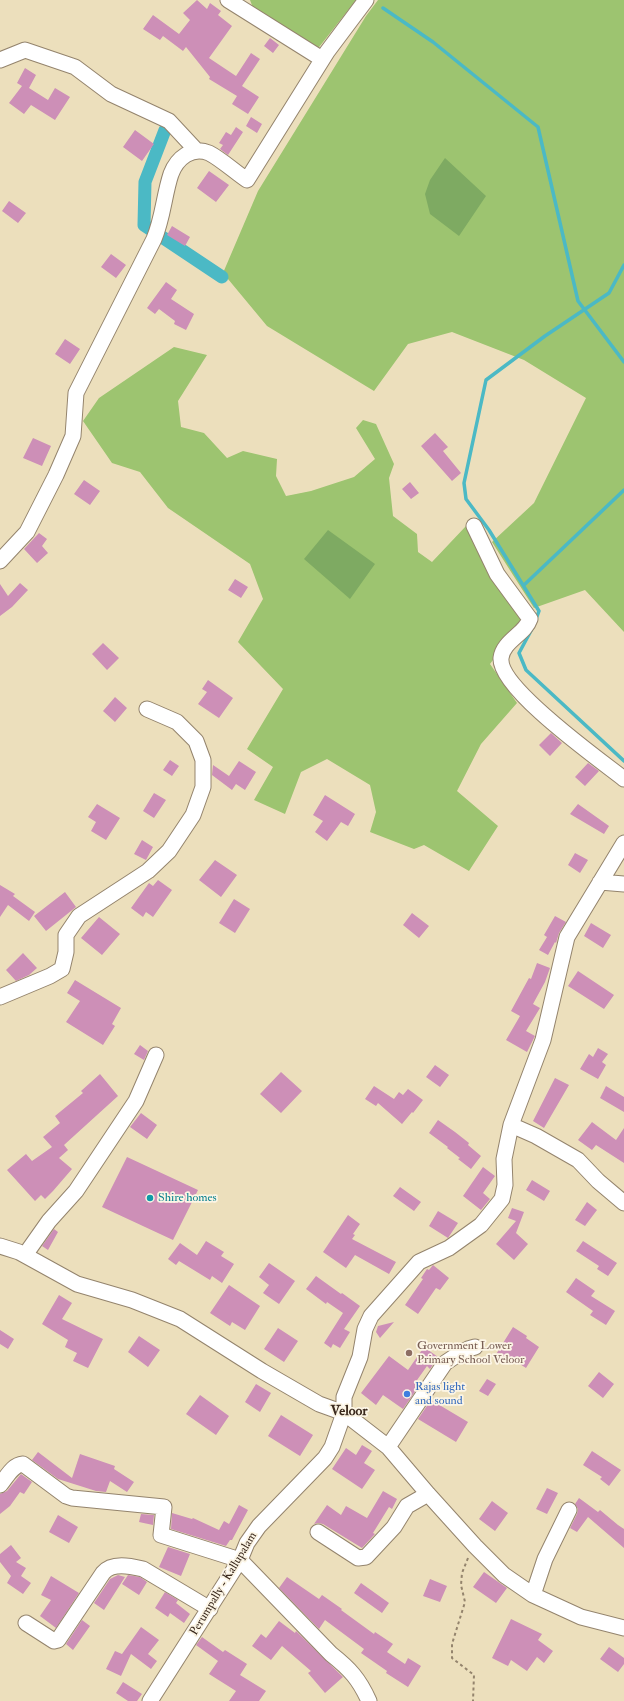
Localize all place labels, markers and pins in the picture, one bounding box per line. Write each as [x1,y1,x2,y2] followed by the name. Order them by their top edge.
[158,1191,217,1205] place label: Shire homes
[145,1193,155,1203] marker: Shire homes
[417,1339,525,1367] place label: Government Lower Primary School Veloor
[404,1348,414,1358] marker: Government Lower Primary School Veloor
[415,1380,465,1408] place label: Rajas light and sound
[402,1389,412,1399] marker: Rajas light and sound

